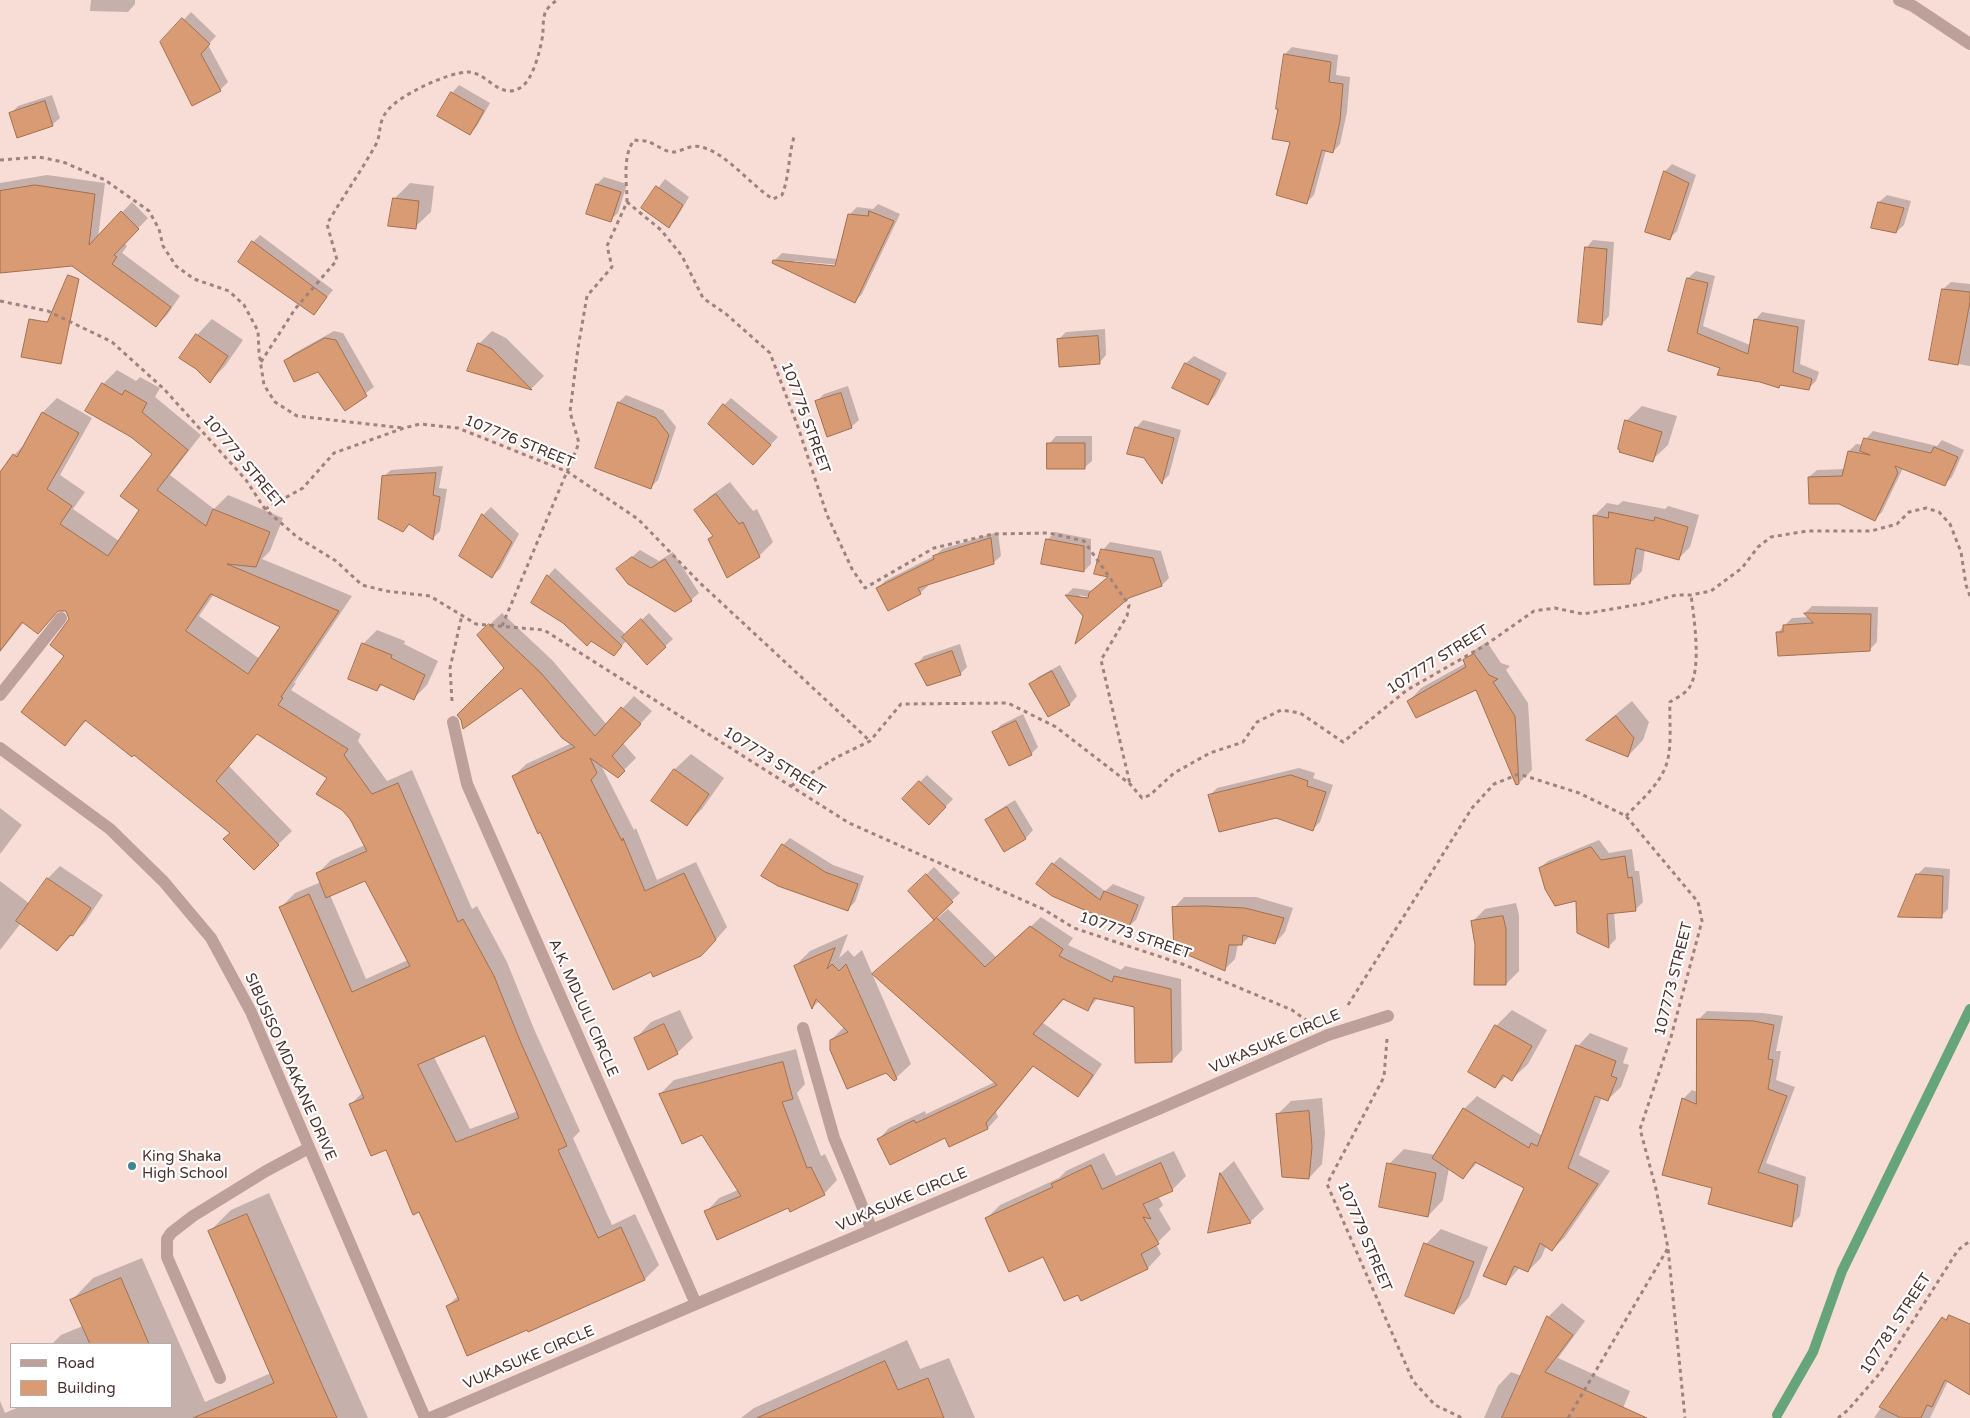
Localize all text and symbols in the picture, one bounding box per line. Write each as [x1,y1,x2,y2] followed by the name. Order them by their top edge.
[777,360,833,476] street label: 107775 STREET
[198,411,288,513] street label: 107773 STREET
[461,412,577,472] street label: 107776 STREET
[1384,621,1492,699] street label: 107777 STREET
[720,723,828,801] street label: 107773 STREET
[1077,908,1193,964] street label: 107773 STREET
[1651,920,1697,1038] street label: 107773 STREET
[544,936,622,1080] street label: A.K. MDLULI CIRCLE
[240,970,340,1164] street label: SIBUSISO MDAKANE DRIVE
[1207,1006,1343,1078] street label: VUKASUKE CIRCLE
[142,1148,228,1183] place label: King Shaka High School
[126,1160,138,1172] marker: King Shaka High School
[834,1164,970,1236] street label: VUKASUKE CIRCLE
[1333,1180,1395,1294] street label: 107779 STREET
[1857,1270,1935,1378] street label: 107781 STREET
[461,1322,597,1394] street label: VUKASUKE CIRCLE
[10,1343,172,1408] legend
[57,1354,95,1372] text: Road
[57,1379,116,1397] text: Building

